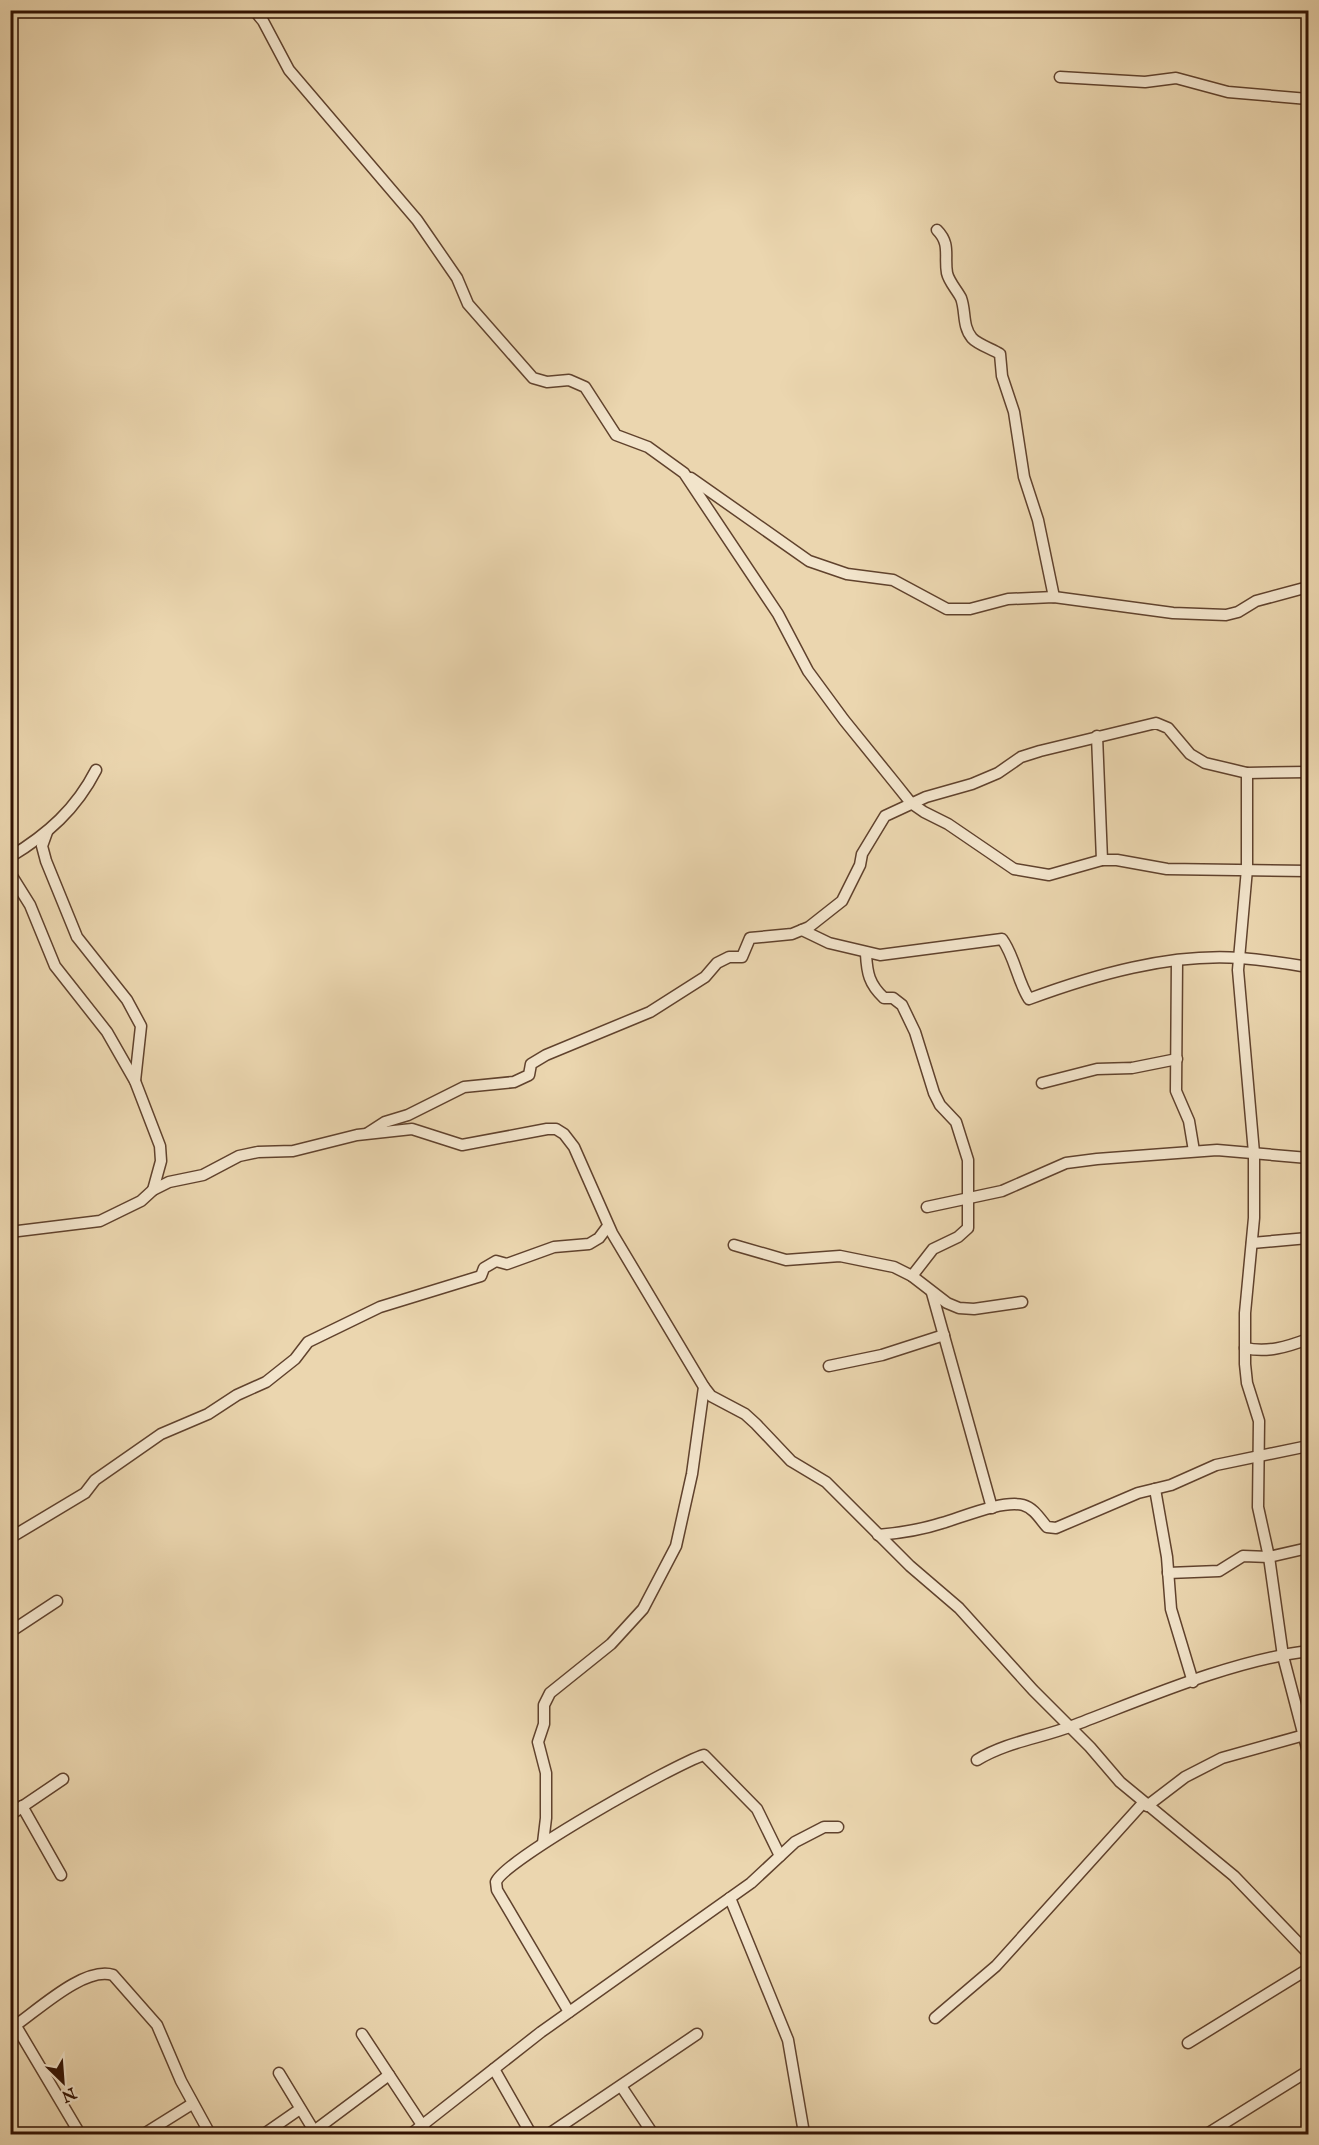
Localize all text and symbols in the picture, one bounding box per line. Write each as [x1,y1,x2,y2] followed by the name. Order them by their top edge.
[33,2052,93,2112] north arrow
[58,2081,80,2106] text: N

